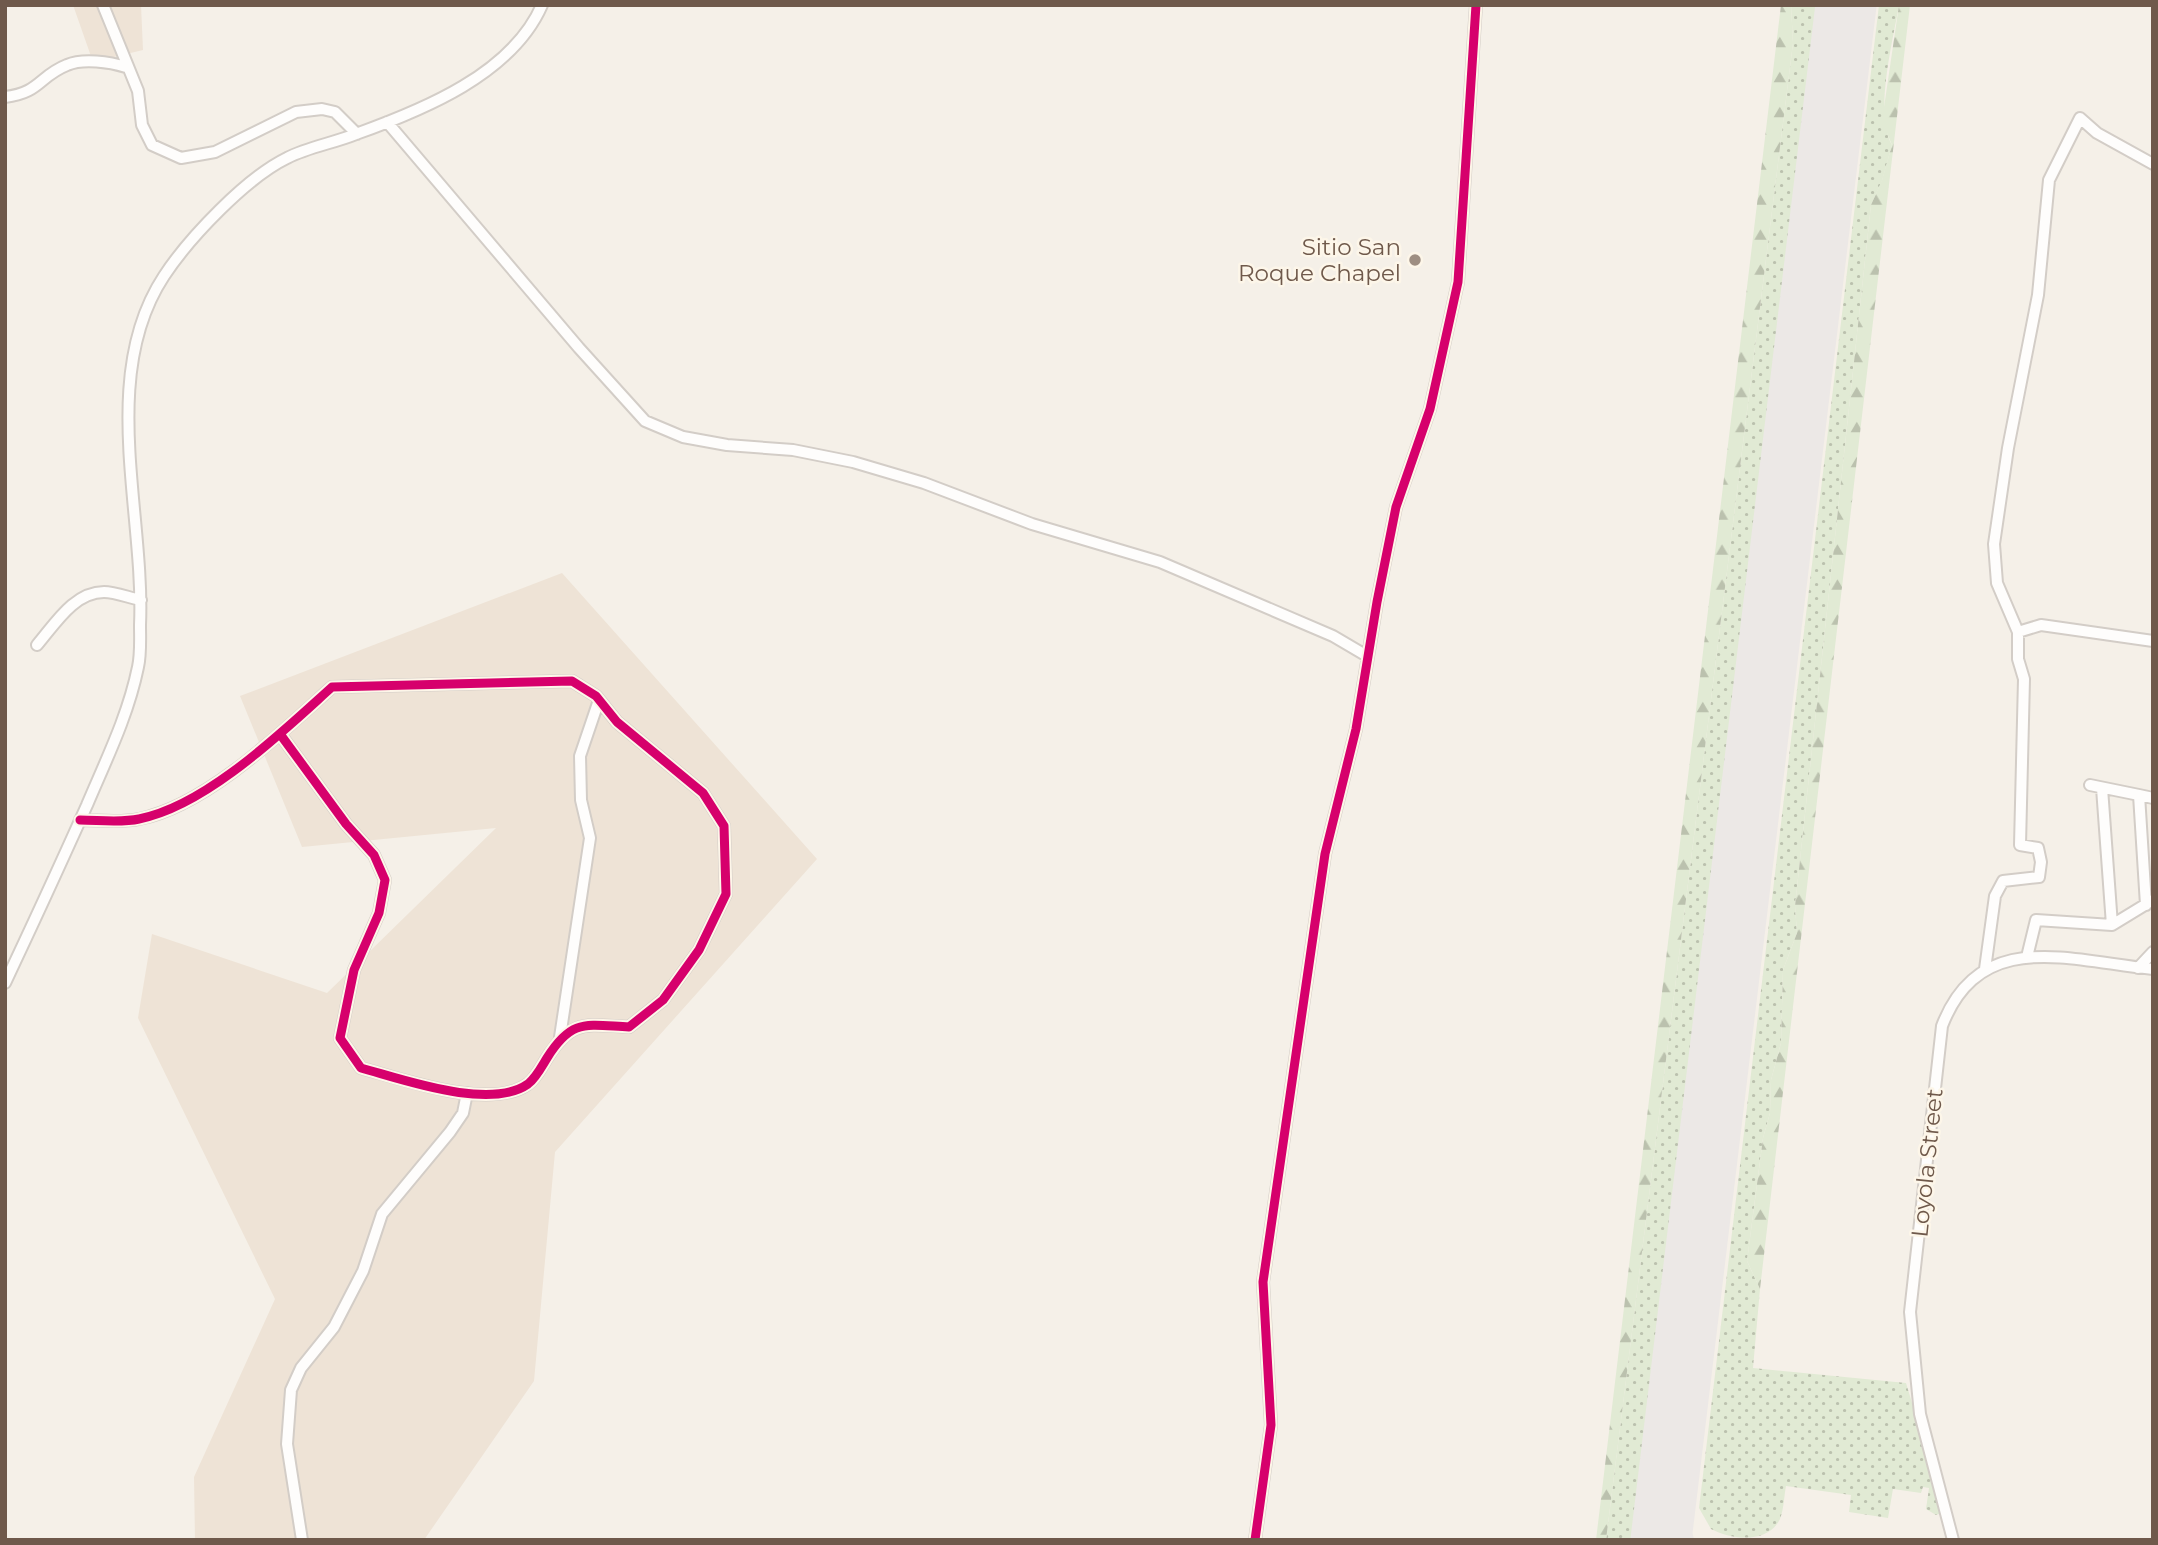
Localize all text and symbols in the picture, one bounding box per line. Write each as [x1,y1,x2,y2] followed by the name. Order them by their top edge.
[1238,233,1401,287] place label: Sitio San Roque Chapel
[1407,252,1423,268] marker: Sitio San Roque Chapel
[1905,1087,1949,1239] street label: Loyola Street

